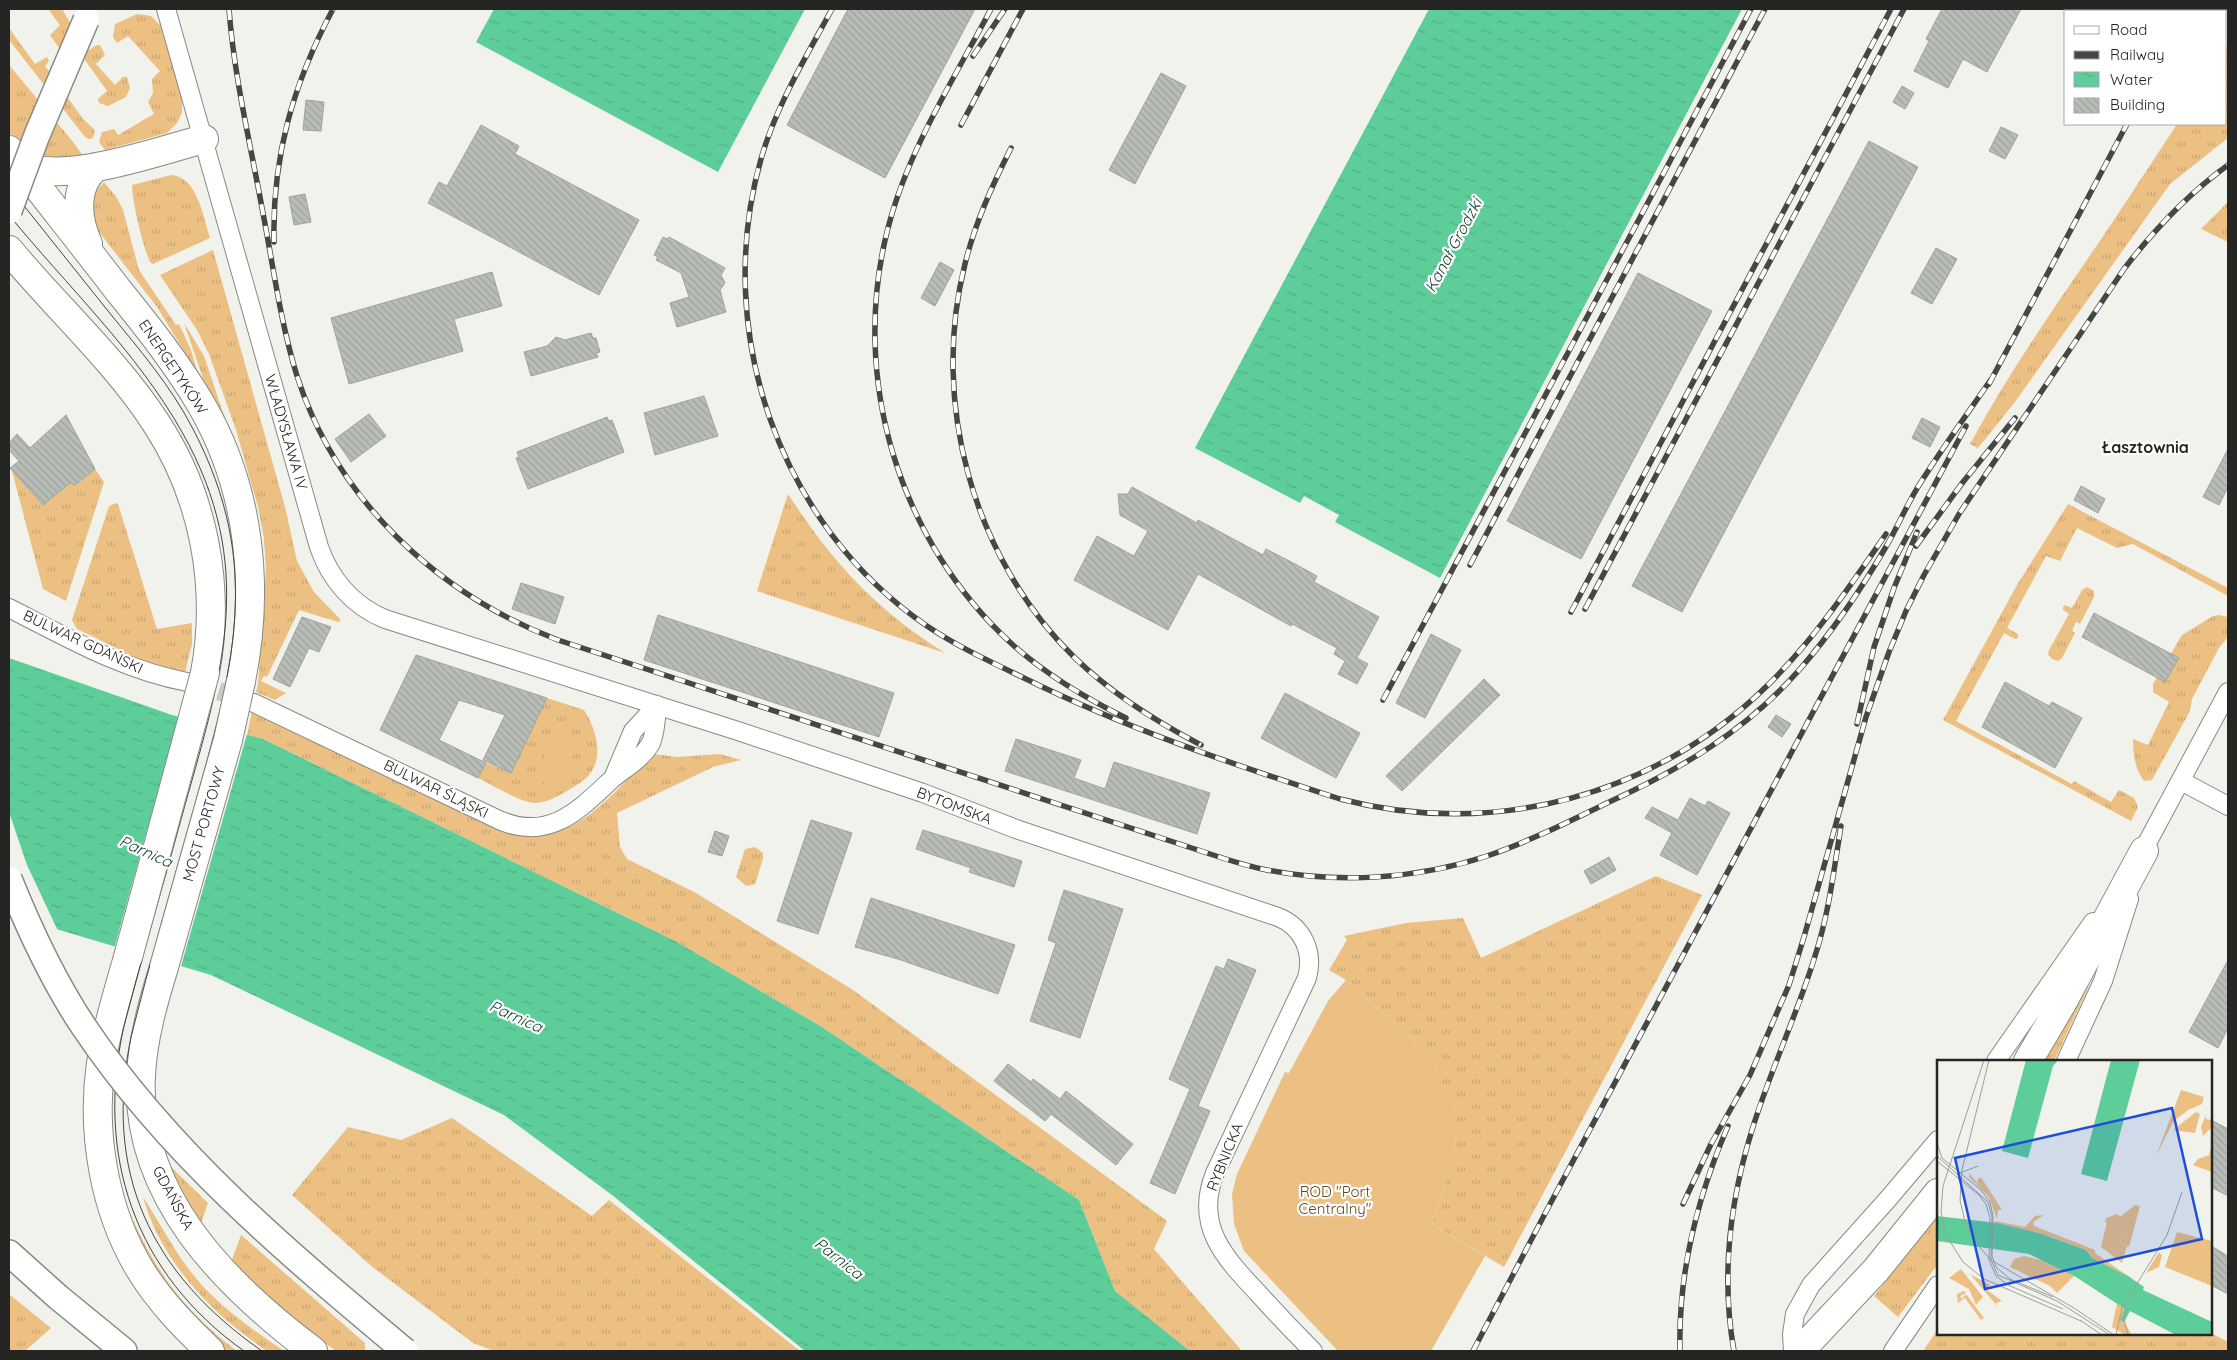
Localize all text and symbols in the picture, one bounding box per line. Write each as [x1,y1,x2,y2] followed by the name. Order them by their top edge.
[2064,10,2227,125] legend
[2110,20,2147,39] text: Road
[2110,45,2165,64] text: Railway
[2110,70,2153,89] text: Water
[2110,95,2165,114] text: Building
[1420,193,1487,295] water label: Kanał Grodzki
[135,316,212,418] street label: ENERGETYKÓW
[261,372,312,492] street label: WŁADYSŁAWA IV
[2101,437,2189,457] district label: Łasztownia
[20,605,146,678] street label: BULWAR GDAŃSKI
[381,755,492,822] street label: BULWAR ŚLĄSKI
[178,764,229,884] street label: MOST PORTOWY
[914,783,995,829] street label: BYTOMSKA
[116,830,177,872] water label: Parnica
[486,995,547,1037] water label: Parnica
[1937,1060,2212,1335] inset map
[1202,1120,1247,1194] street label: RYBNICKA
[149,1162,198,1233] street label: GDAŃSKA
[1298,1182,1372,1218] park label: ROD "Port Centralny"
[811,1233,868,1284] water label: Parnica

